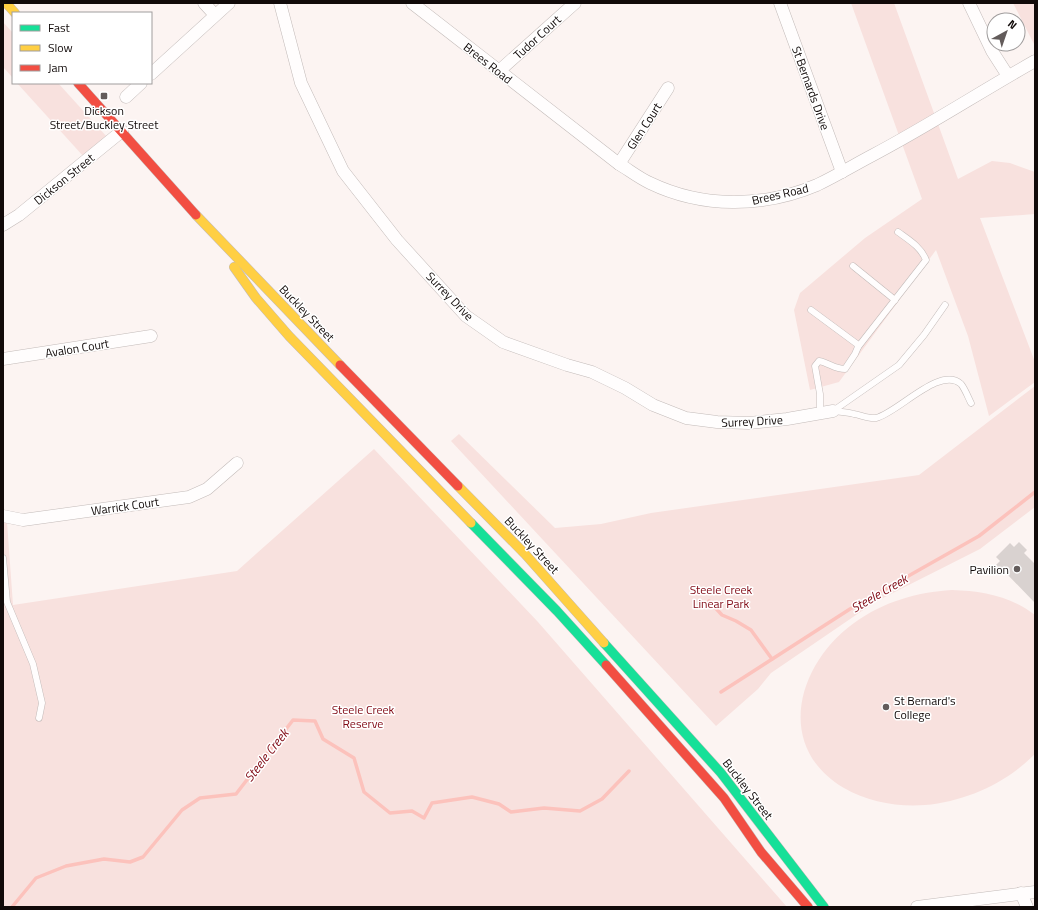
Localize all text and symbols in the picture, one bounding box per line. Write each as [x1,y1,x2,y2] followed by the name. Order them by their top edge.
[509,10,566,64] street label: Tudor Court
[12,12,152,84] legend
[986,12,1026,52] north arrow
[1004,16,1020,33] text: N
[48,18,71,37] text: Fast
[48,38,73,57] text: Slow
[459,38,517,88] street label: Brees Road
[787,43,835,133] street label: St Bernards Drive
[48,58,68,77] text: Jam
[99,91,109,101] marker: Dickson Street/Buckley Street
[622,98,667,153] street label: Glen Court
[50,101,159,134] place label: Dickson Street/Buckley Street
[30,148,99,209] street label: Dickson Street
[750,178,810,210] street label: Brees Road
[422,267,478,325] street label: Surrey Drive
[275,280,340,346] street label: Buckley Street
[44,333,111,362] street label: Avalon Court
[721,410,783,432] street label: Surrey Drive
[90,492,161,520] street label: Warrick Court
[500,512,564,579] street label: Buckley Street
[969,560,1009,579] place label: Pavilion
[1012,564,1022,574] marker: Pavilion
[847,568,913,617] water label: Steele Creek
[690,580,753,613] park label: Steele Creek Linear Park
[894,691,956,724] place label: St Bernard's College
[332,700,395,733] park label: Steele Creek Reserve
[881,702,891,712] marker: St Bernard's College
[239,722,294,786] water label: Steele Creek
[718,754,778,824] street label: Buckley Street

